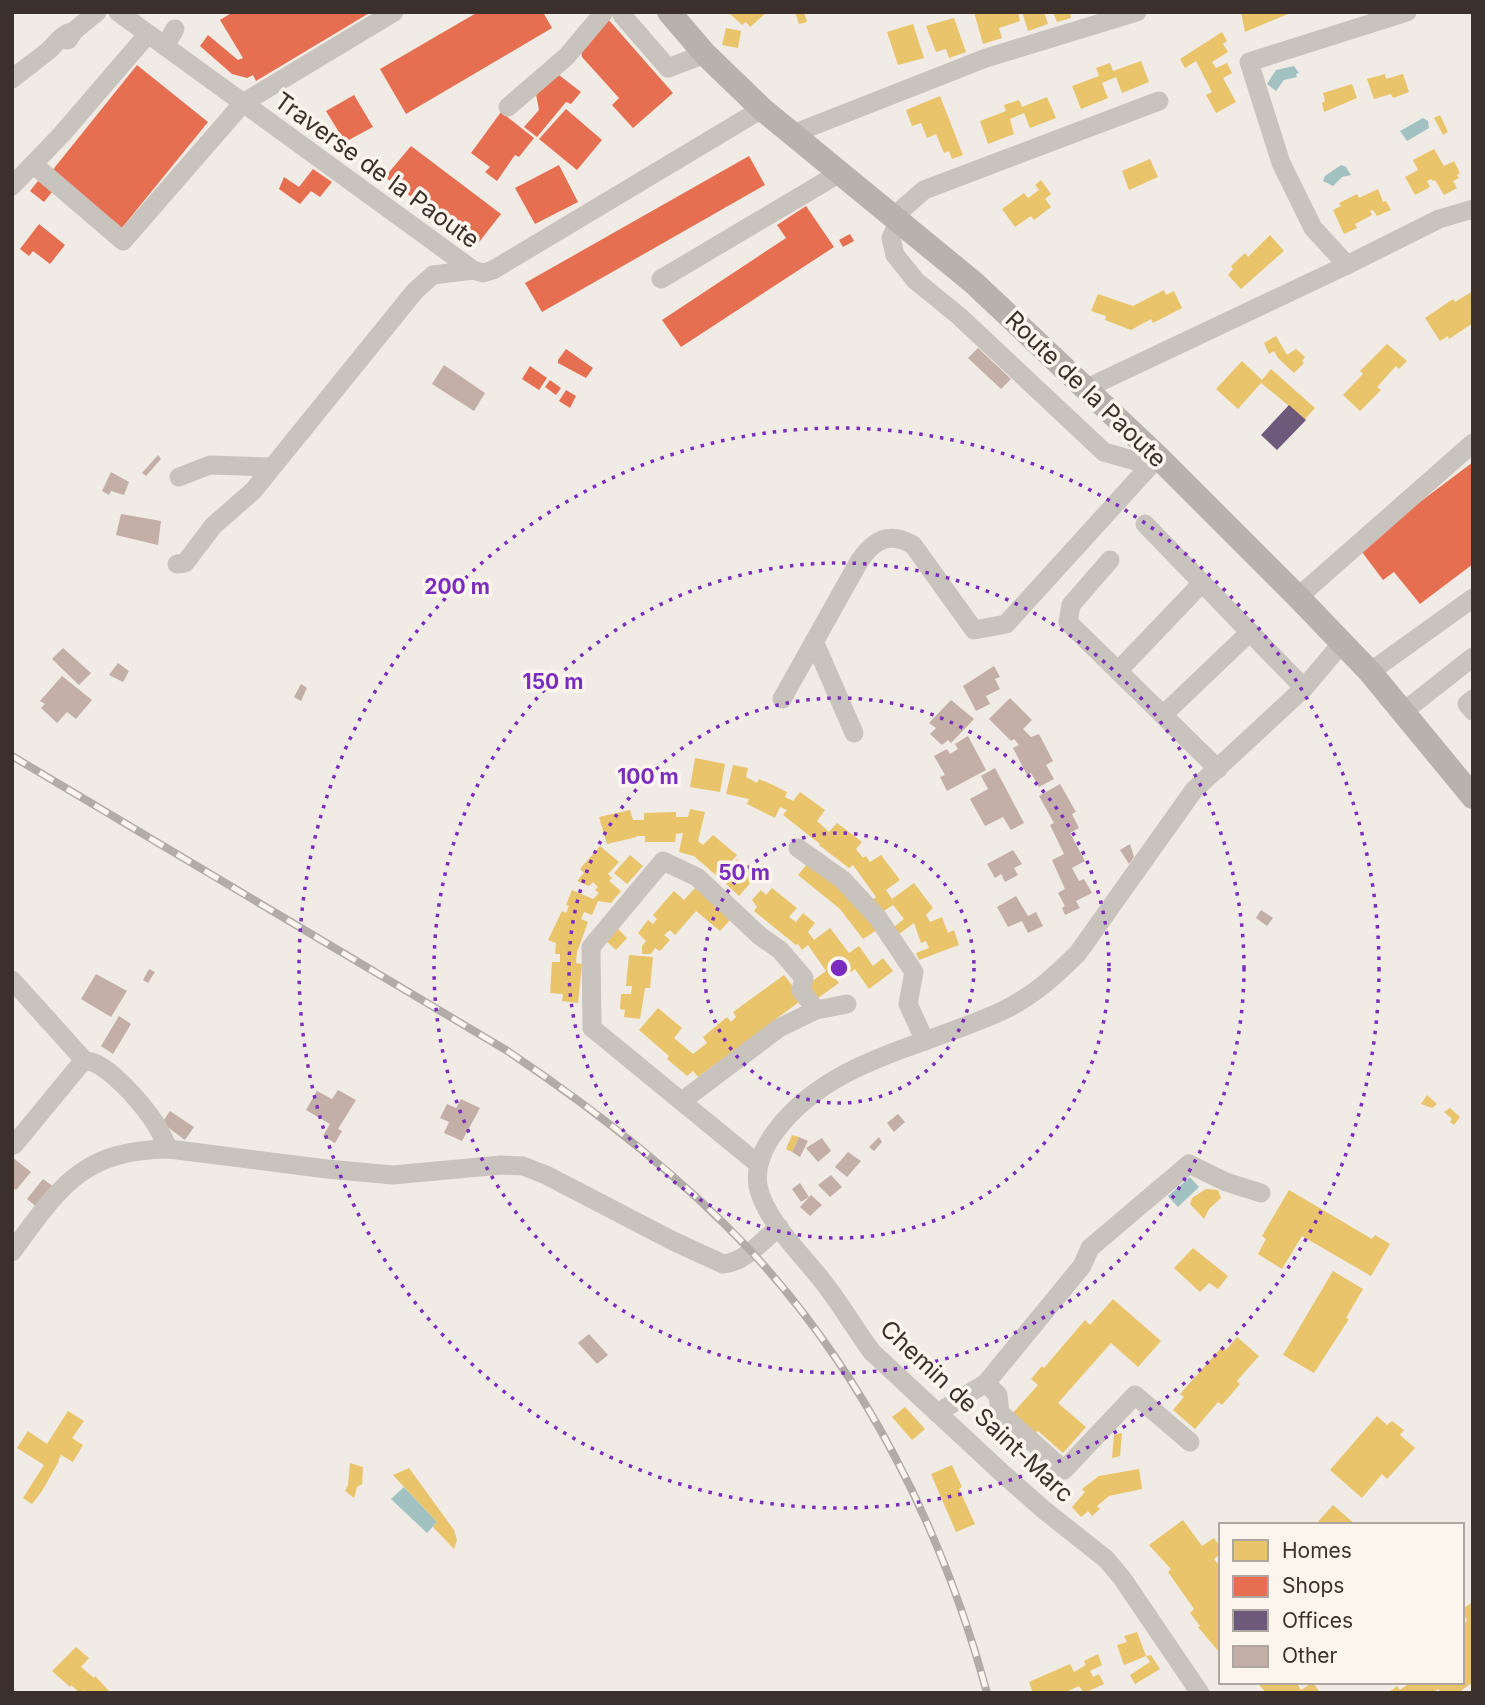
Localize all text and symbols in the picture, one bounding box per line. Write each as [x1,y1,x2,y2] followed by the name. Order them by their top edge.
[269,86,485,254] street label: Traverse de la Paoute
[999,305,1173,473] street label: Route de la Paoute
[424,574,490,599] text: 200 m
[523,669,583,694] text: 150 m
[617,764,679,789] text: 100 m
[718,860,770,885] text: 50 m
[827,956,851,980] centre of rings
[874,1314,1080,1508] street label: Chemin de Saint-Marc
[1219,1523,1464,1684] legend
[1282,1538,1352,1563] text: Homes
[1282,1573,1344,1598] text: Shops
[1282,1608,1353,1633] text: Offices
[1282,1643,1338,1668] text: Other

